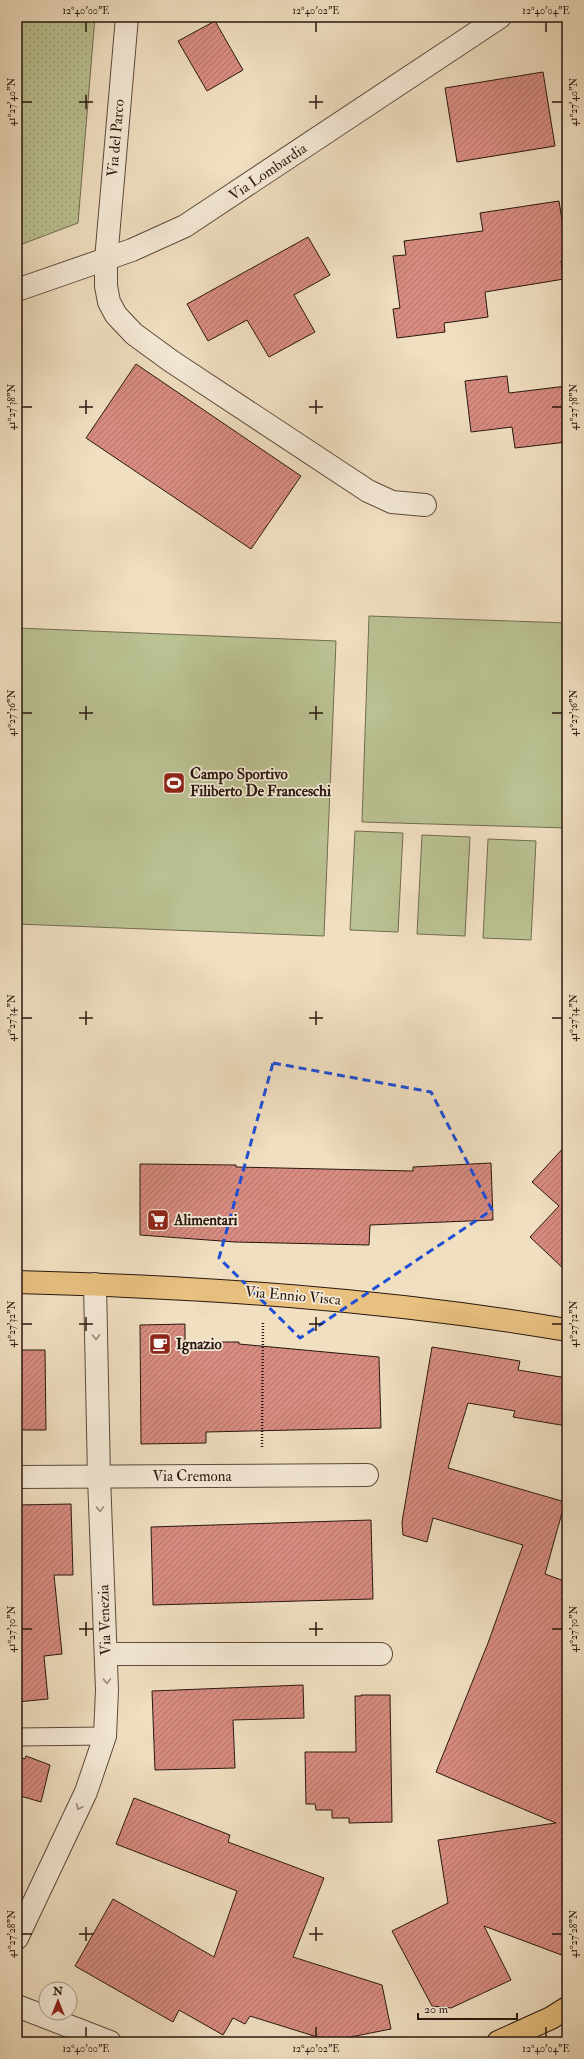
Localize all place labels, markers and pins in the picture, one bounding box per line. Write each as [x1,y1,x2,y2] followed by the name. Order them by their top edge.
[190,765,331,801] place label: Campo Sportivo Filiberto De Franceschi
[161,770,187,796] sports icon: Campo Sportivo Filiberto De Franceschi
[145,1207,171,1233] supermarket icon: Alimentari
[173,1211,237,1230] place label: Alimentari
[147,1331,173,1357] cafe icon: Ignazio
[176,1335,223,1355] place label: Ignazio

